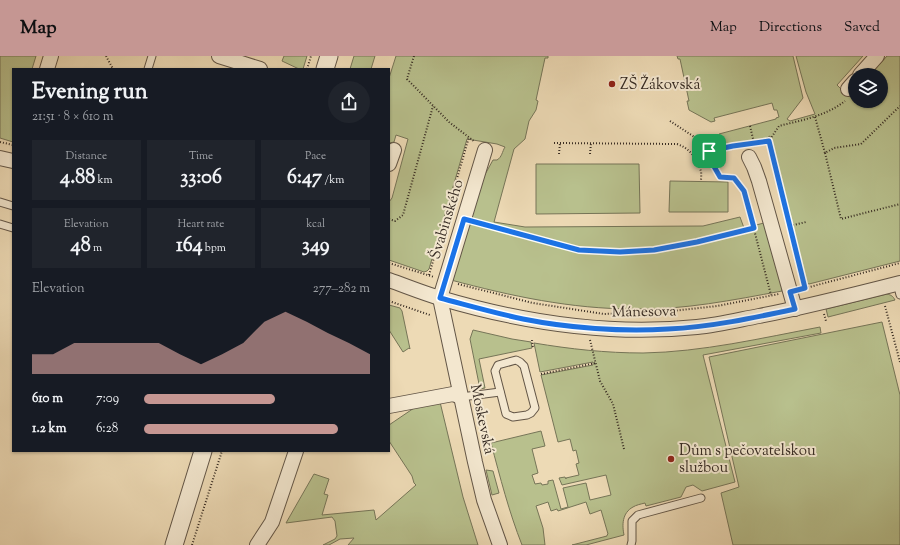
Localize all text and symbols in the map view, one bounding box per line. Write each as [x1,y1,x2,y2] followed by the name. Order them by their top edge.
[20,15,57,42] text: Map
[710,18,737,38] text: Map
[759,18,822,38] text: Directions
[844,18,880,38] text: Saved
[848,68,888,108] map controls
[848,68,888,108] button: layers
[620,74,701,96] place label: ZŠ Žákovská
[32,77,148,109] text: Evening run
[607,79,617,89] marker: ZŠ Žákovská
[328,81,370,123] button: share
[32,108,113,126] text: 21:51 · 8 × 610 m
[692,134,726,168] pin
[698,140,720,162] icon: arrive
[66,148,107,164] text: Distance
[189,148,213,164] text: Time
[305,148,326,164] text: Pace
[60,164,95,193] text: 4.88
[180,164,222,193] text: 33:06
[287,164,322,193] text: 6:47
[95,172,113,188] text: km
[322,172,344,188] text: /km
[424,177,470,262] street label: Švabinského
[64,216,109,232] text: Elevation
[178,216,224,232] text: Heart rate
[306,216,325,232] text: kcal
[71,232,91,261] text: 48
[176,232,202,261] text: 164
[302,232,330,261] text: 349
[91,240,102,256] text: m
[202,240,226,256] text: bpm
[32,280,85,298] text: Elevation
[313,280,370,298] text: 277–282 m
[611,301,677,324] street label: Mánesova
[464,382,499,456] street label: Moskevská
[32,390,63,408] text: 610 m
[96,390,119,408] text: 7:09
[32,420,66,438] text: 1.2 km
[96,420,118,438] text: 6:28
[679,441,816,479] place label: Dům s pečovatelskou službou
[666,454,676,464] marker: Dům s pečovatelskou službou

